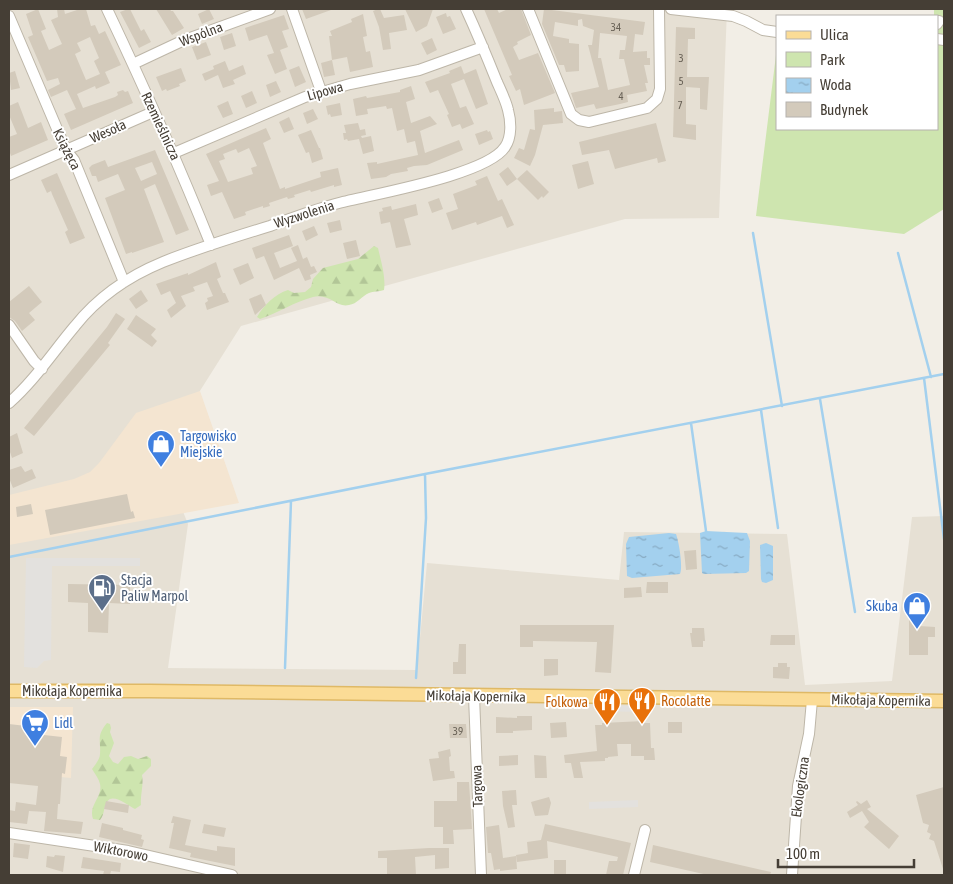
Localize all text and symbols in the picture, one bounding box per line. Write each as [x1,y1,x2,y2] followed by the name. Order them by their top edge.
[776,15,938,130] legend
[177,18,225,50] street label: Wspólna
[611,21,621,33] house number: 34
[820,26,849,43] text: Ulica
[820,51,845,68] text: Park
[678,52,684,64] house number: 3
[678,75,684,87] house number: 5
[820,76,852,93] text: Woda
[305,78,345,104] street label: Lipowa
[138,89,184,163] street label: Rzemieślnicza
[618,90,624,102] house number: 4
[677,99,683,111] house number: 7
[820,101,869,118] text: Budynek
[87,116,129,146] street label: Wesoła
[50,126,84,172] street label: Książęca
[272,197,336,231] street label: Wyzwolenia
[180,428,237,460] place label: Targowisko Miejskie
[146,429,176,468] shop icon: Targowisko Miejskie
[121,572,189,604] place label: Stacja Paliw Marpol
[87,573,117,612] fuel station icon: Stacja Paliw Marpol
[902,591,932,630] shop icon: Skuba
[866,598,898,614] place label: Skuba
[22,683,122,699] street label: Mikołaja Kopernika
[627,686,657,725] restaurant icon: Rocolatte
[426,687,526,705] street label: Mikołaja Kopernika
[592,687,622,726] restaurant icon: Folkowa
[831,691,931,709] street label: Mikołaja Kopernika
[661,693,711,709] place label: Rocolatte
[545,694,588,710] place label: Folkowa
[20,708,50,747] supermarket icon: Lidl
[54,715,73,731] place label: Lidl
[453,725,463,737] house number: 39
[788,756,812,818] street label: Ekologiczna
[468,765,486,807] street label: Targowa
[778,836,914,868] scale bar
[92,838,150,864] street label: Wiktorowo
[786,845,820,862] text: 100 m

